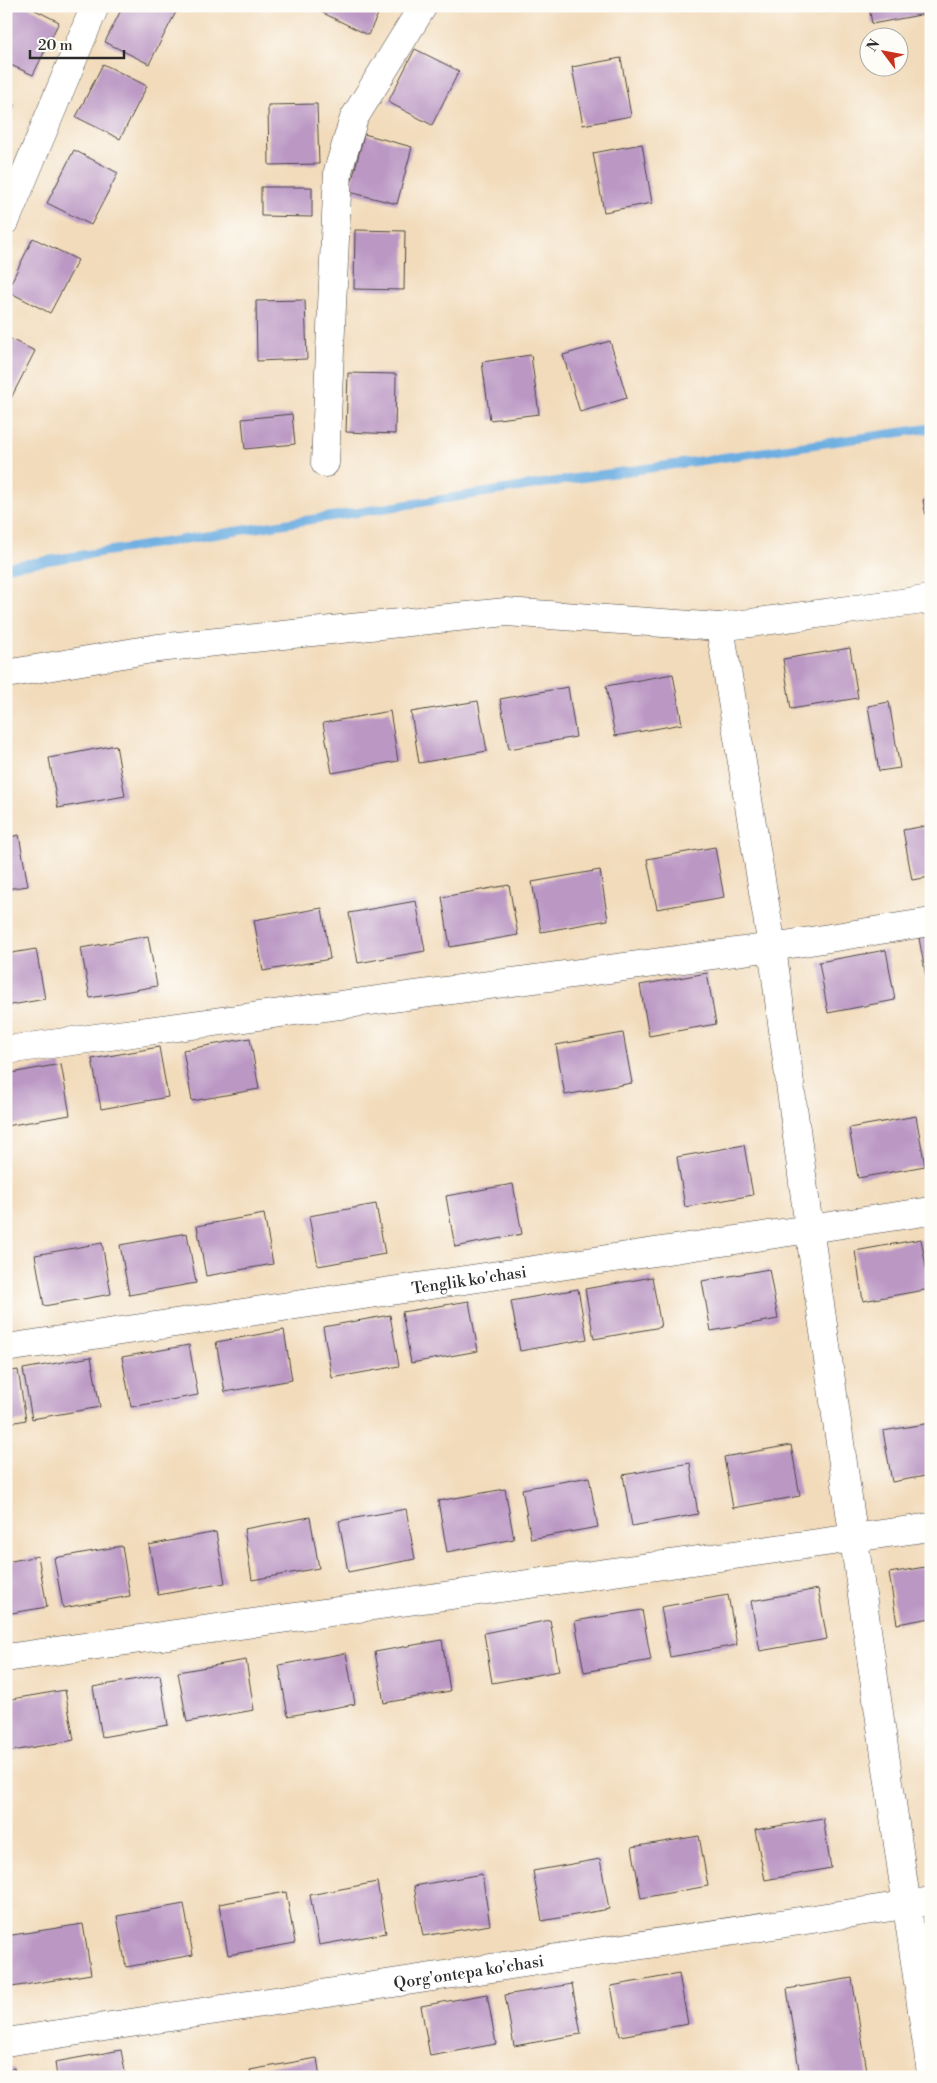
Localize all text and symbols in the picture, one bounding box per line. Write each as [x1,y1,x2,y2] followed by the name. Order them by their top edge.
[30,28,124,60] scale bar
[860,28,910,78] north arrow
[38,36,73,55] text: 20 m
[863,36,884,55] text: N
[410,1262,528,1299] street label: Tenglik ko'chasi
[392,1951,545,1994] street label: Qorg'ontepa ko'chasi

